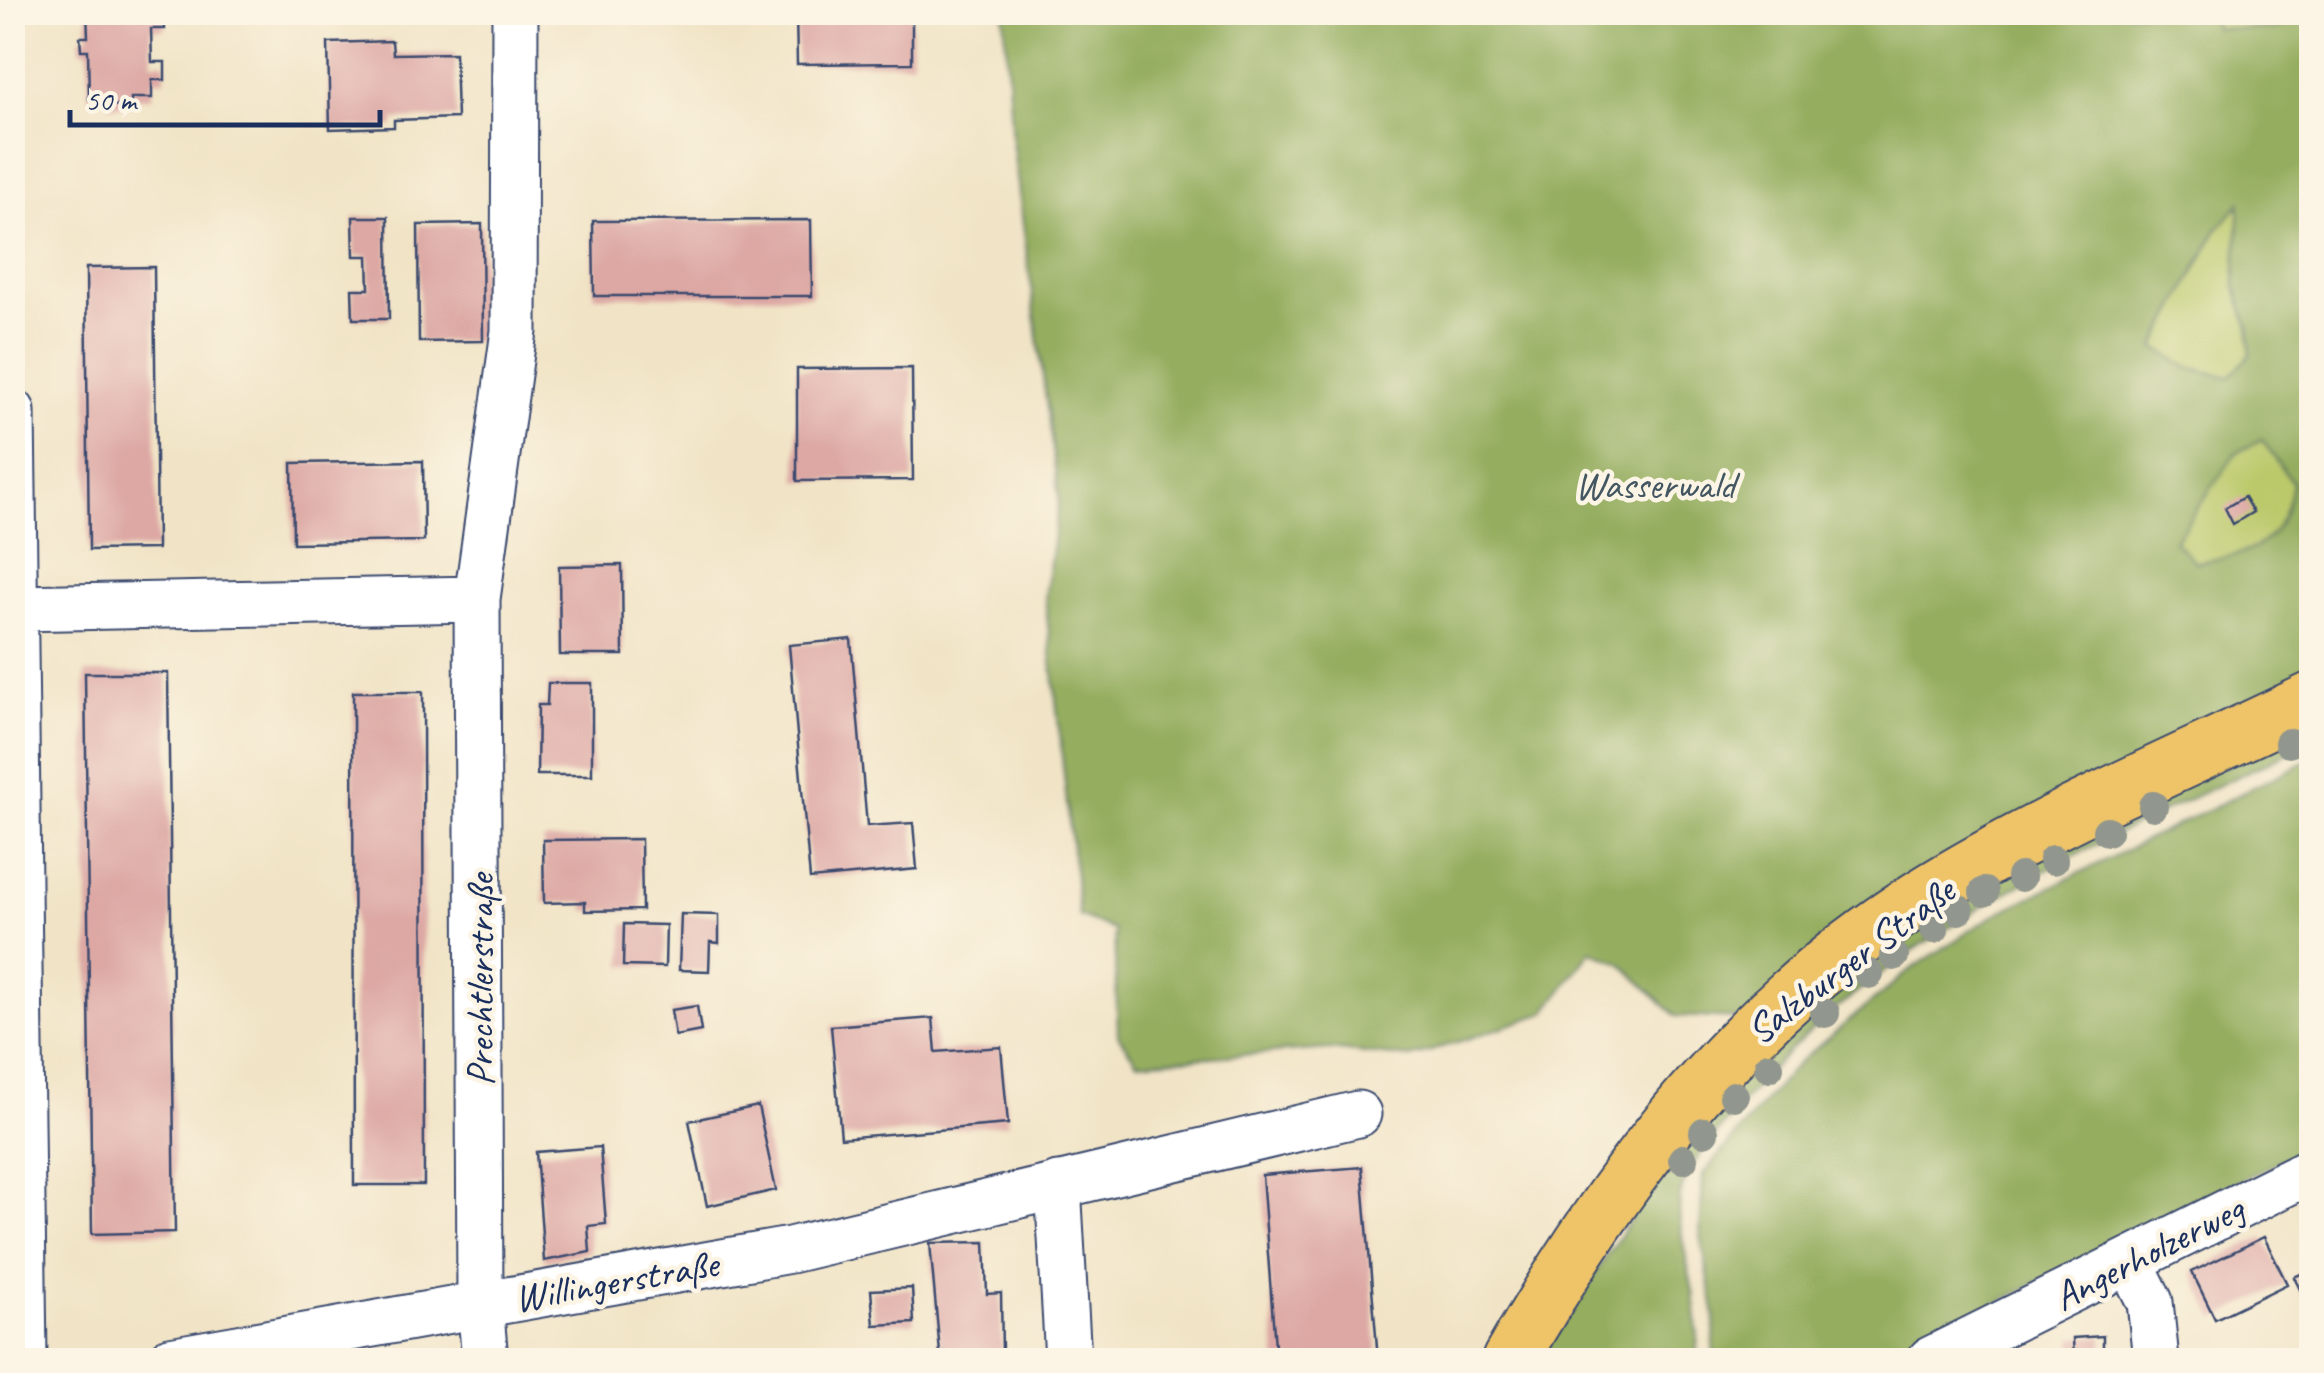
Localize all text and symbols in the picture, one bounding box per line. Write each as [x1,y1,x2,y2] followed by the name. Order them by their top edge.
[70,65,380,127] scale bar
[85,81,138,119] text: 50 m
[1575,460,1741,510] park label: Wasserwald
[1737,864,1967,1055] street label: Salzburger Straße
[455,871,505,1086] street label: Prechtlerstraße
[2045,1182,2254,1322] street label: Angerholzerweg
[511,1238,725,1323] street label: Willingerstraße

